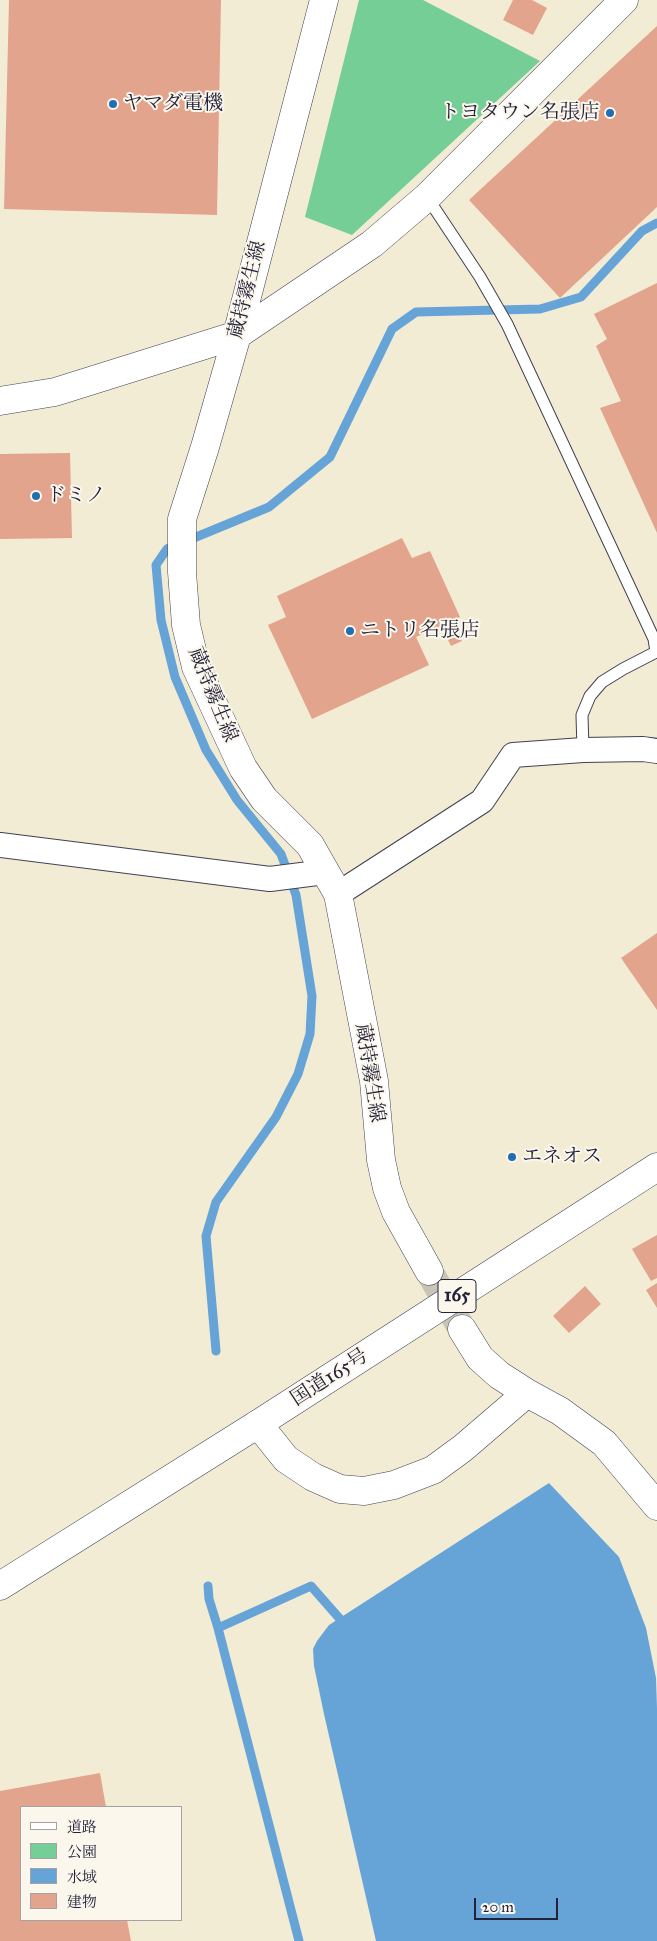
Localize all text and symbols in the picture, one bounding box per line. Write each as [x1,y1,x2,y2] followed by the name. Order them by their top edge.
[123,92,223,116] place label: ヤマダ電機
[107,98,119,110] marker: ヤマダ電機
[440,101,600,125] place label: トヨタウン名張店
[604,107,616,119] marker: トヨタウン名張店
[224,239,272,341] street label: 蔵持霧生線
[46,484,106,508] place label: ドミノ
[30,490,42,502] marker: ドミノ
[360,619,480,643] place label: ニトリ名張店
[344,625,356,637] marker: ニトリ名張店
[182,644,242,746] street label: 蔵持霧生線
[349,1022,389,1124] street label: 蔵持霧生線
[522,1145,602,1169] place label: エネオス
[506,1151,518,1163] marker: エネオス
[438,1280,476,1312] road number: 165
[287,1344,373,1412] street label: 国道165号
[20,1806,182,1921] legend
[67,1818,97,1836] text: 道路
[67,1843,97,1861] text: 公園
[67,1868,97,1886] text: 水域
[477,1888,561,1920] scale bar
[67,1893,97,1911] text: 建物
[482,1898,514,1916] text: 20 m

